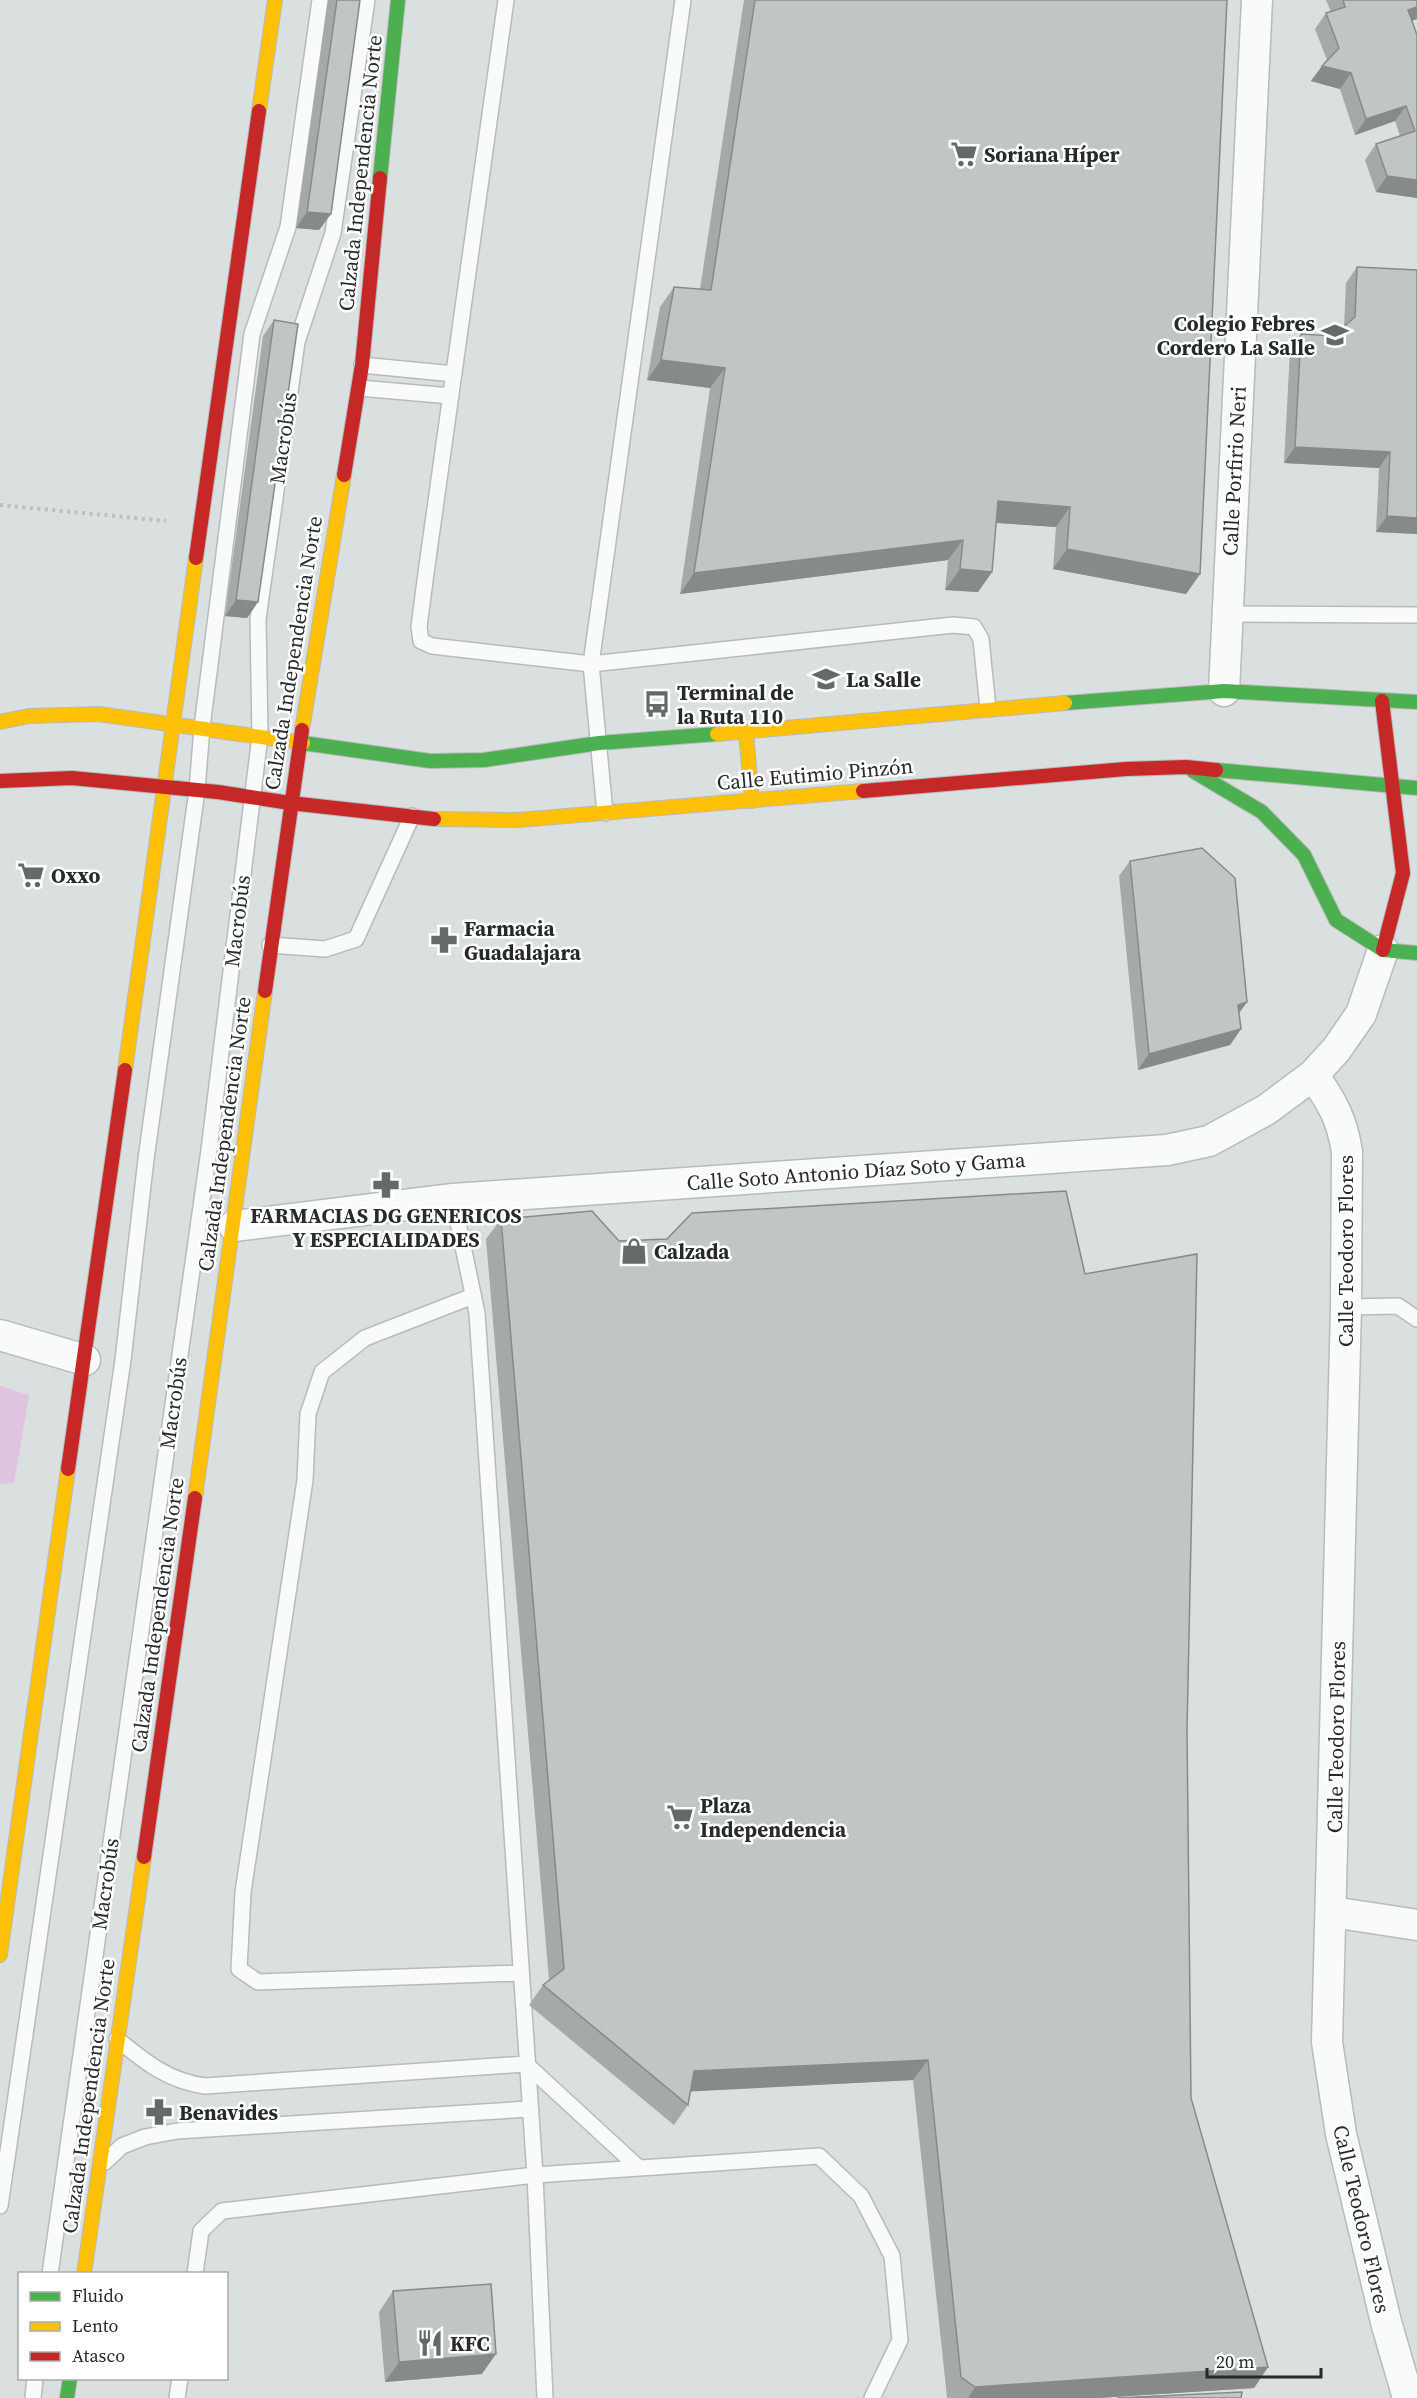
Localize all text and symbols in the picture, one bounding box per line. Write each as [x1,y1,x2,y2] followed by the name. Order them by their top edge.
[331,34,389,312] street label: Calzada Independencia Norte
[949,139,979,169] supermarket icon: Soriana Híper
[984,140,1120,169] place label: Soriana Híper
[1157,309,1315,362] place label: Colegio Febres Cordero La Salle
[1320,320,1350,350] school or university icon: Colegio Febres Cordero La Salle
[1215,385,1253,557] street label: Calle Porfirio Neri
[262,390,304,486] street label: Macrobús
[257,514,329,792] street label: Calzada Independencia Norte
[811,664,841,694] school or university icon: La Salle
[846,665,921,694] place label: La Salle
[677,678,794,731] place label: Terminal de la Ruta 110
[642,689,672,719] bus stop icon: Terminal de la Ruta 110
[716,751,915,797] street label: Calle Eutimio Pinzón
[16,860,46,890] supermarket icon: Oxxo
[51,861,101,890] place label: Oxxo
[217,873,257,969] street label: Macrobús
[464,914,582,967] place label: Farmacia Guadalajara
[429,925,459,955] pharmacy icon: Farmacia Guadalajara
[190,995,258,1273] street label: Calzada Independencia Norte
[686,1145,1027,1197] street label: Calle Soto Antonio Díaz Soto y Gama
[1331,1155,1360,1347] street label: Calle Teodoro Flores
[371,1170,401,1200] pharmacy icon: FARMACIAS DG GENERICOS Y ESPECIALIDADES
[250,1201,522,1254] place label: FARMACIAS DG GENERICOS Y ESPECIALIDADES
[619,1236,649,1266] shop icon: Calzada
[654,1237,730,1266] place label: Calzada
[152,1355,194,1451] street label: Macrobús
[123,1476,191,1754] street label: Calzada Independencia Norte
[1320,1641,1352,1833] street label: Calle Teodoro Flores
[700,1791,847,1844] place label: Plaza Independencia
[665,1802,695,1832] supermarket icon: Plaza Independencia
[84,1836,126,1932] street label: Macrobús
[54,1957,122,2235] street label: Calzada Independencia Norte
[144,2097,174,2127] pharmacy icon: Benavides
[179,2098,278,2127] place label: Benavides
[1326,2122,1398,2316] street label: Calle Teodoro Flores
[18,2272,228,2380] legend
[72,2283,124,2308] text: Fluido
[72,2313,119,2338] text: Lento
[415,2328,445,2358] restaurant icon: KFC
[450,2329,490,2358] place label: KFC
[1207,2341,1321,2379] scale bar
[72,2343,125,2368] text: Atasco
[1216,2349,1254,2374] text: 20 m

